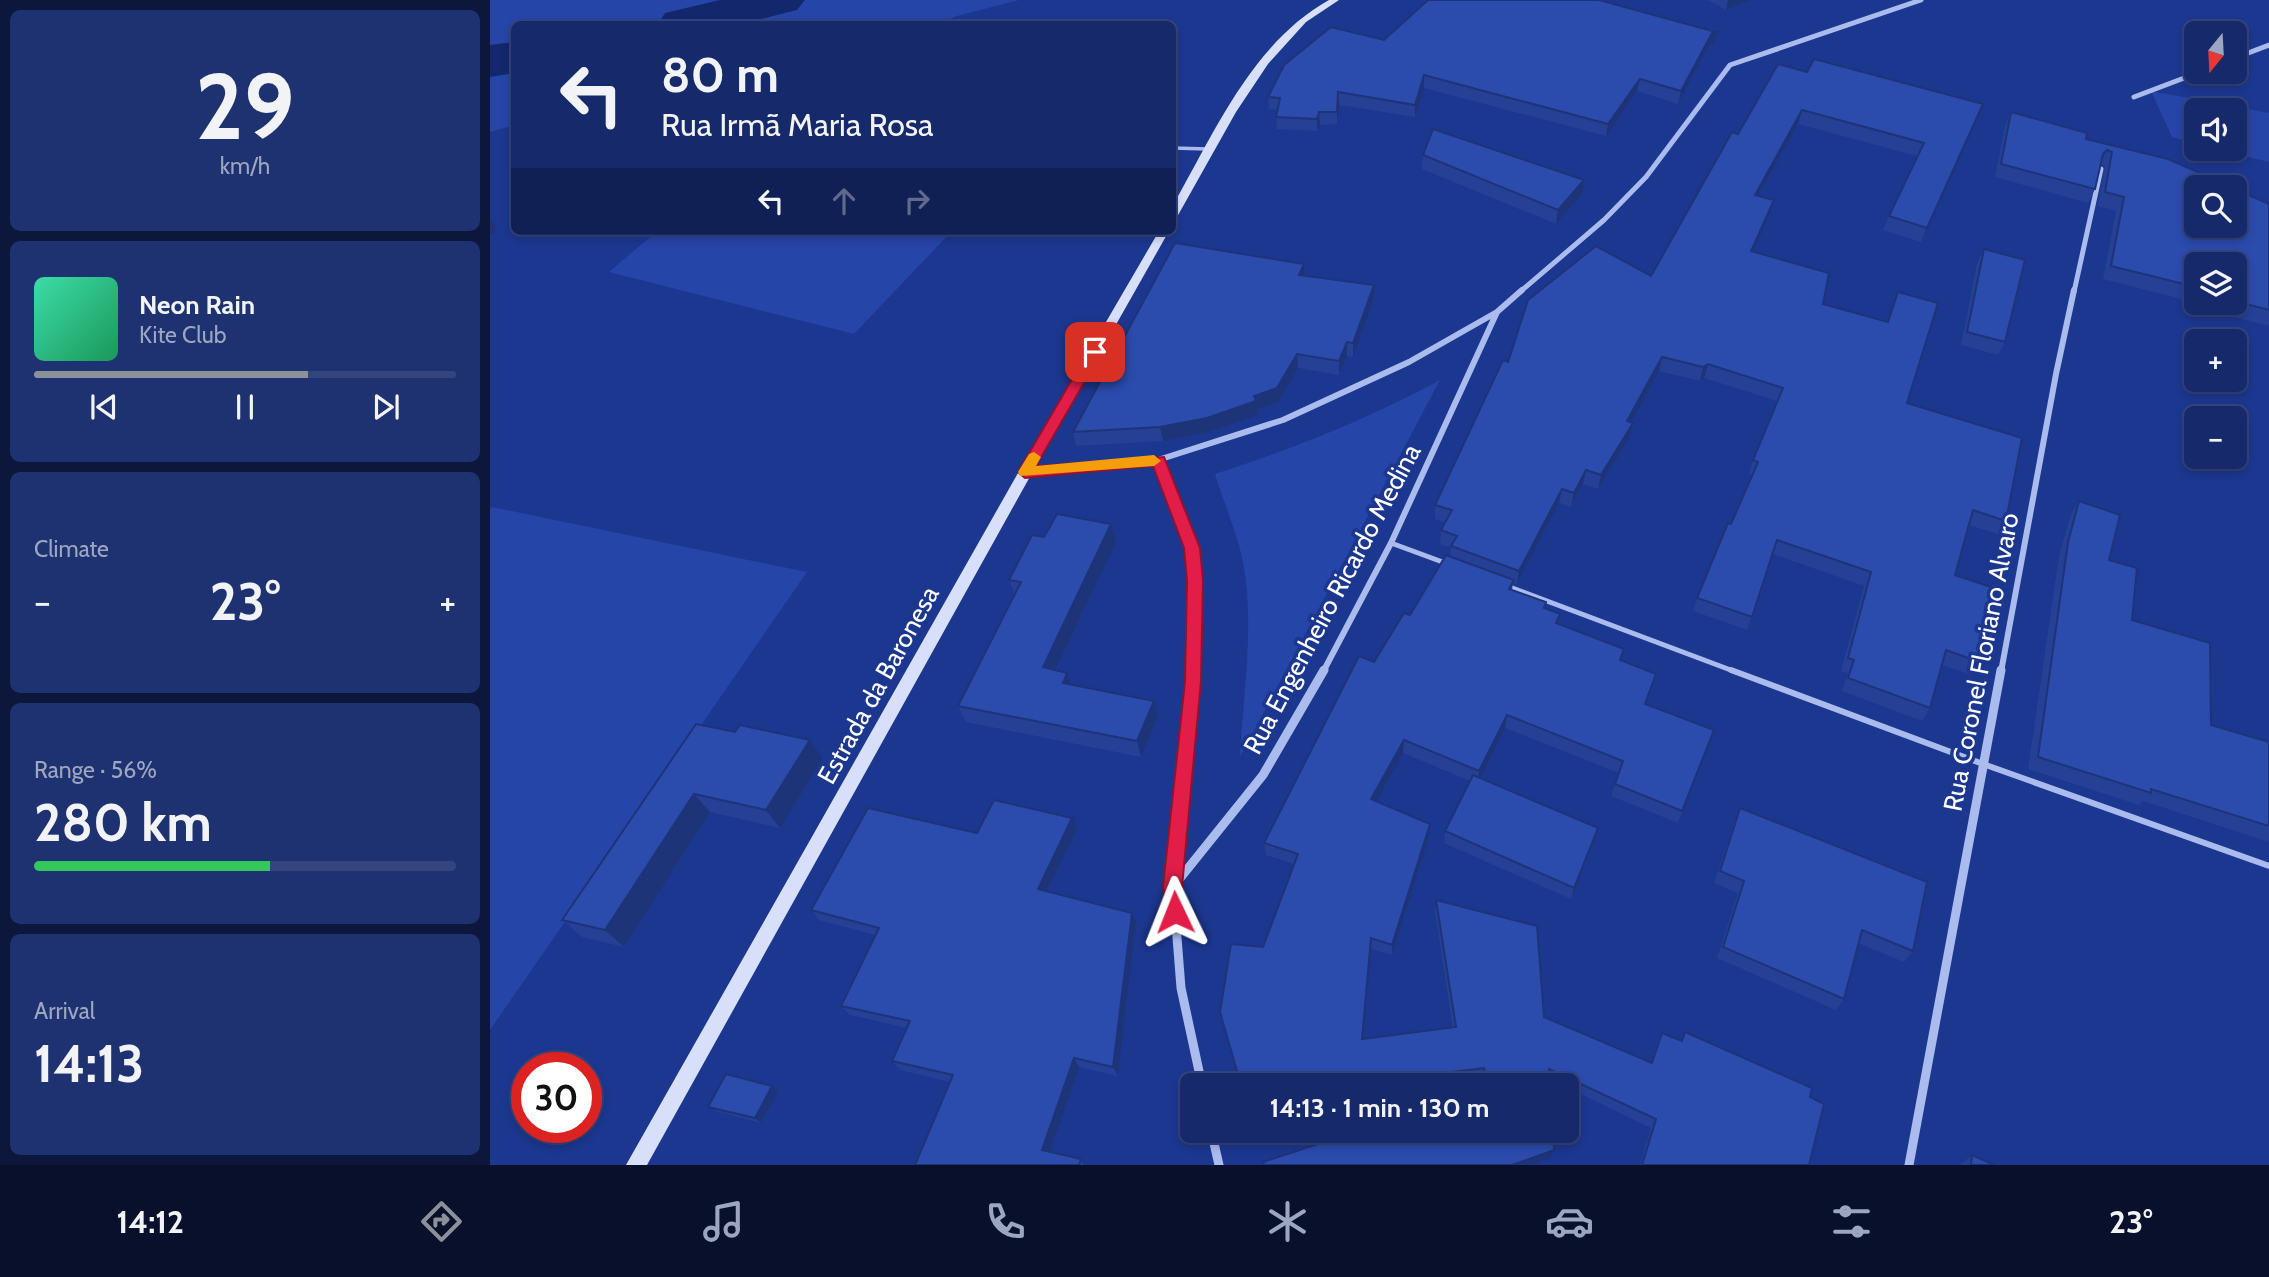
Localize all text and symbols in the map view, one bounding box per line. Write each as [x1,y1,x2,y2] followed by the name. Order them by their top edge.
[2184,21,2247,84] north arrow
[2184,21,2247,469] map controls
[661,45,779,104] text: 80 m
[546,49,637,140] icon: left
[195,51,295,162] text: 29
[2184,98,2247,161] button: sound
[661,105,933,144] text: Rua Irmã Maria Rosa
[220,152,270,180] text: km/h
[2184,175,2247,238] button: search
[752,182,790,220] icon: left
[825,182,863,220] icon: ahead
[898,182,936,220] icon: right
[2184,252,2247,315] button: layers
[139,289,255,321] text: Neon Rain
[139,321,226,349] text: Kite Club
[1065,322,1125,382] pin
[2184,329,2247,392] button: +
[1076,333,1114,371] icon: arrive
[85,388,123,426] icon: previous
[226,388,264,426] icon: pause
[367,388,405,426] icon: next
[2184,406,2247,469] button: −
[1237,438,1428,760] street label: Rua Engenheiro Ricardo Medina
[1936,510,2026,814] street label: Rua Coronel Floriano Alvaro
[34,535,109,563] text: Climate
[210,570,280,633] text: 23°
[34,578,51,625] text: −
[439,578,456,625] text: +
[810,580,946,789] street label: Estrada da Baronesa
[34,756,157,784] text: Range · 56%
[34,791,212,854] text: 280 km
[1138,875,1212,949] position arrow
[34,997,95,1025] text: Arrival
[34,1032,144,1095] text: 14:13
[511,1052,602,1143] speed limit sign: 30
[1270,1092,1489,1124] text: 14:13 · 1 min · 130 m
[417,1197,466,1246] icon: directions
[699,1197,748,1246] icon: music
[981,1197,1030,1246] icon: phone
[1263,1197,1312,1246] icon: climate
[1545,1197,1594,1246] icon: car
[1827,1197,1876,1246] icon: filters
[117,1202,184,1241] text: 14:12
[2109,1202,2152,1241] text: 23°

